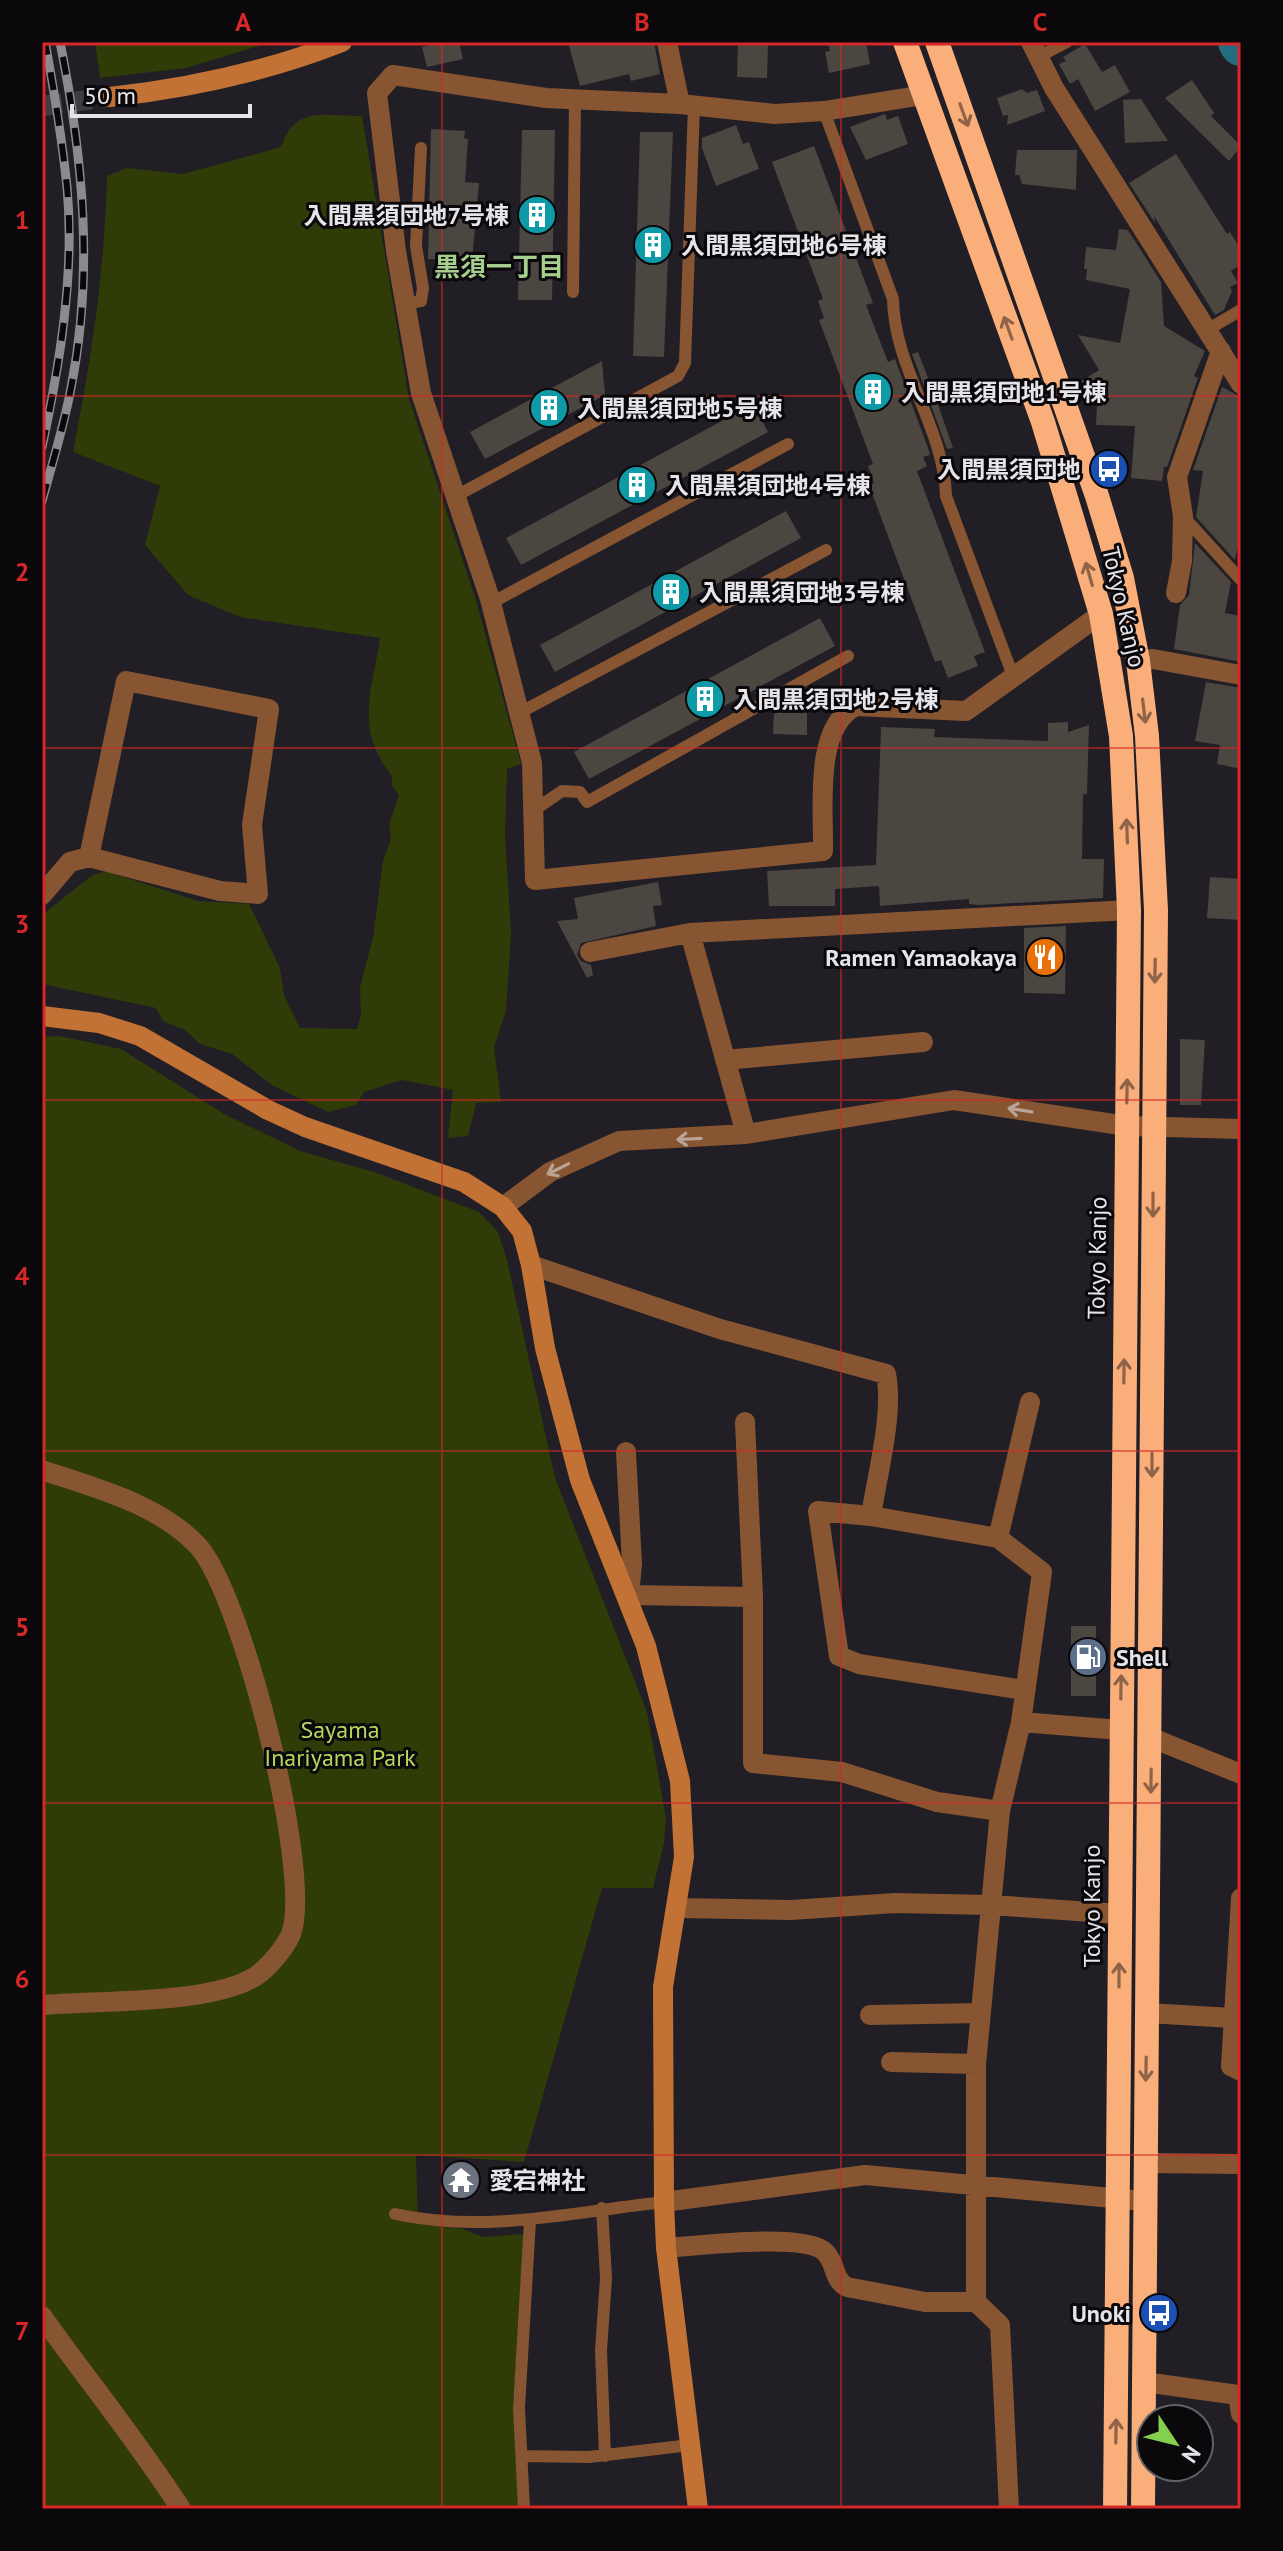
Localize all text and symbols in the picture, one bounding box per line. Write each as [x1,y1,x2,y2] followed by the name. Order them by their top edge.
[235,5,251,38] text: A
[634,5,650,38] text: B
[1033,5,1047,38] text: C
[72,68,250,118] scale bar
[84,80,136,111] text: 50 m
[958,102,973,127] one-way arrow
[516,194,558,236] building icon: 入間黒須団地7号棟
[303,200,509,231] place label: 入間黒須団地7号棟
[15,203,29,236] text: 1
[632,224,674,266] building icon: 入間黒須団地6号棟
[681,230,887,261] place label: 入間黒須団地6号棟
[434,250,564,283] district label: 黒須一丁目
[1000,316,1014,341] one-way arrow
[852,371,894,413] building icon: 入間黒須団地1号棟
[901,377,1107,408] place label: 入間黒須団地1号棟
[528,387,570,429] building icon: 入間黒須団地5号棟
[577,393,783,424] place label: 入間黒須団地5号棟
[1088,448,1130,490] bus stop icon: 入間黒須団地
[937,454,1081,485] place label: 入間黒須団地
[616,464,658,506] building icon: 入間黒須団地4号棟
[665,470,871,501] place label: 入間黒須団地4号棟
[1095,544,1153,670] street label: Tokyo Kanjo
[15,555,29,588] text: 2
[1081,562,1096,588] one-way arrow
[650,571,692,613] building icon: 入間黒須団地3号棟
[699,577,905,608] place label: 入間黒須団地3号棟
[684,678,726,720] building icon: 入間黒須団地2号棟
[733,684,939,715] place label: 入間黒須団地2号棟
[1136,697,1151,724] one-way arrow
[1119,818,1134,845] one-way arrow
[15,907,29,940] text: 3
[1024,936,1066,978] restaurant icon: Ramen Yamaokaya
[825,942,1017,973] place label: Ramen Yamaokaya
[1147,957,1163,984] one-way arrow
[1120,1078,1135,1105] one-way arrow
[1008,1102,1033,1117] one-way arrow
[676,1132,703,1147] one-way arrow
[547,1162,570,1177] one-way arrow
[1145,1191,1161,1218] one-way arrow
[1080,1196,1114,1320] street label: Tokyo Kanjo
[15,1259,30,1292] text: 4
[1116,1358,1132,1385] one-way arrow
[1144,1451,1160,1478] one-way arrow
[15,1610,29,1643] text: 5
[1067,1636,1109,1678] fuel station icon: Shell
[1116,1642,1169,1673] place label: Shell
[1113,1674,1129,1701] one-way arrow
[264,1714,416,1773] park label: Sayama Inariyama Park
[1143,1767,1159,1794] one-way arrow
[1076,1845,1107,1967] street label: Tokyo Kanjo
[15,1962,29,1995] text: 6
[1111,1962,1127,1989] one-way arrow
[1138,2055,1154,2082] one-way arrow
[440,2159,482,2201] temple icon: 愛宕神社
[489,2165,585,2196] place label: 愛宕神社
[1138,2292,1180,2334] bus stop icon: Unoki
[1072,2298,1131,2329] place label: Unoki
[15,2314,29,2347] text: 7
[1135,2403,1215,2483] north arrow
[1108,2418,1124,2445] one-way arrow
[1176,2441,1207,2468] text: N

